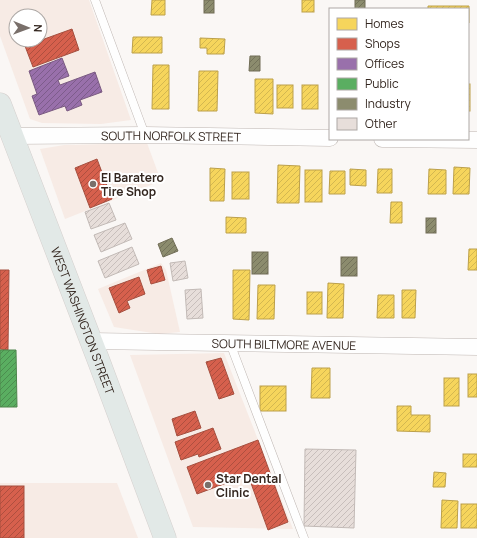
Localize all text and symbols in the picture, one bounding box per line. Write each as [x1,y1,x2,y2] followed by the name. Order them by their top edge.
[8,8,48,48] north arrow
[329,8,469,140] legend
[365,15,404,32] text: Homes
[31,24,46,32] text: N
[365,35,400,52] text: Shops
[365,55,404,72] text: Offices
[365,75,399,92] text: Public
[365,95,411,112] text: Industry
[365,115,398,132] text: Other
[101,126,242,145] street label: SOUTH NORFOLK STREET
[101,169,164,200] place label: El Baratero Tire Shop
[88,179,98,189] marker: El Baratero Tire Shop
[47,244,119,397] street label: WEST WASHINGTON STREET
[212,334,357,354] street label: SOUTH BILTMORE AVENUE
[216,470,282,501] place label: Star Dental Clinic
[203,480,213,490] marker: Star Dental Clinic

